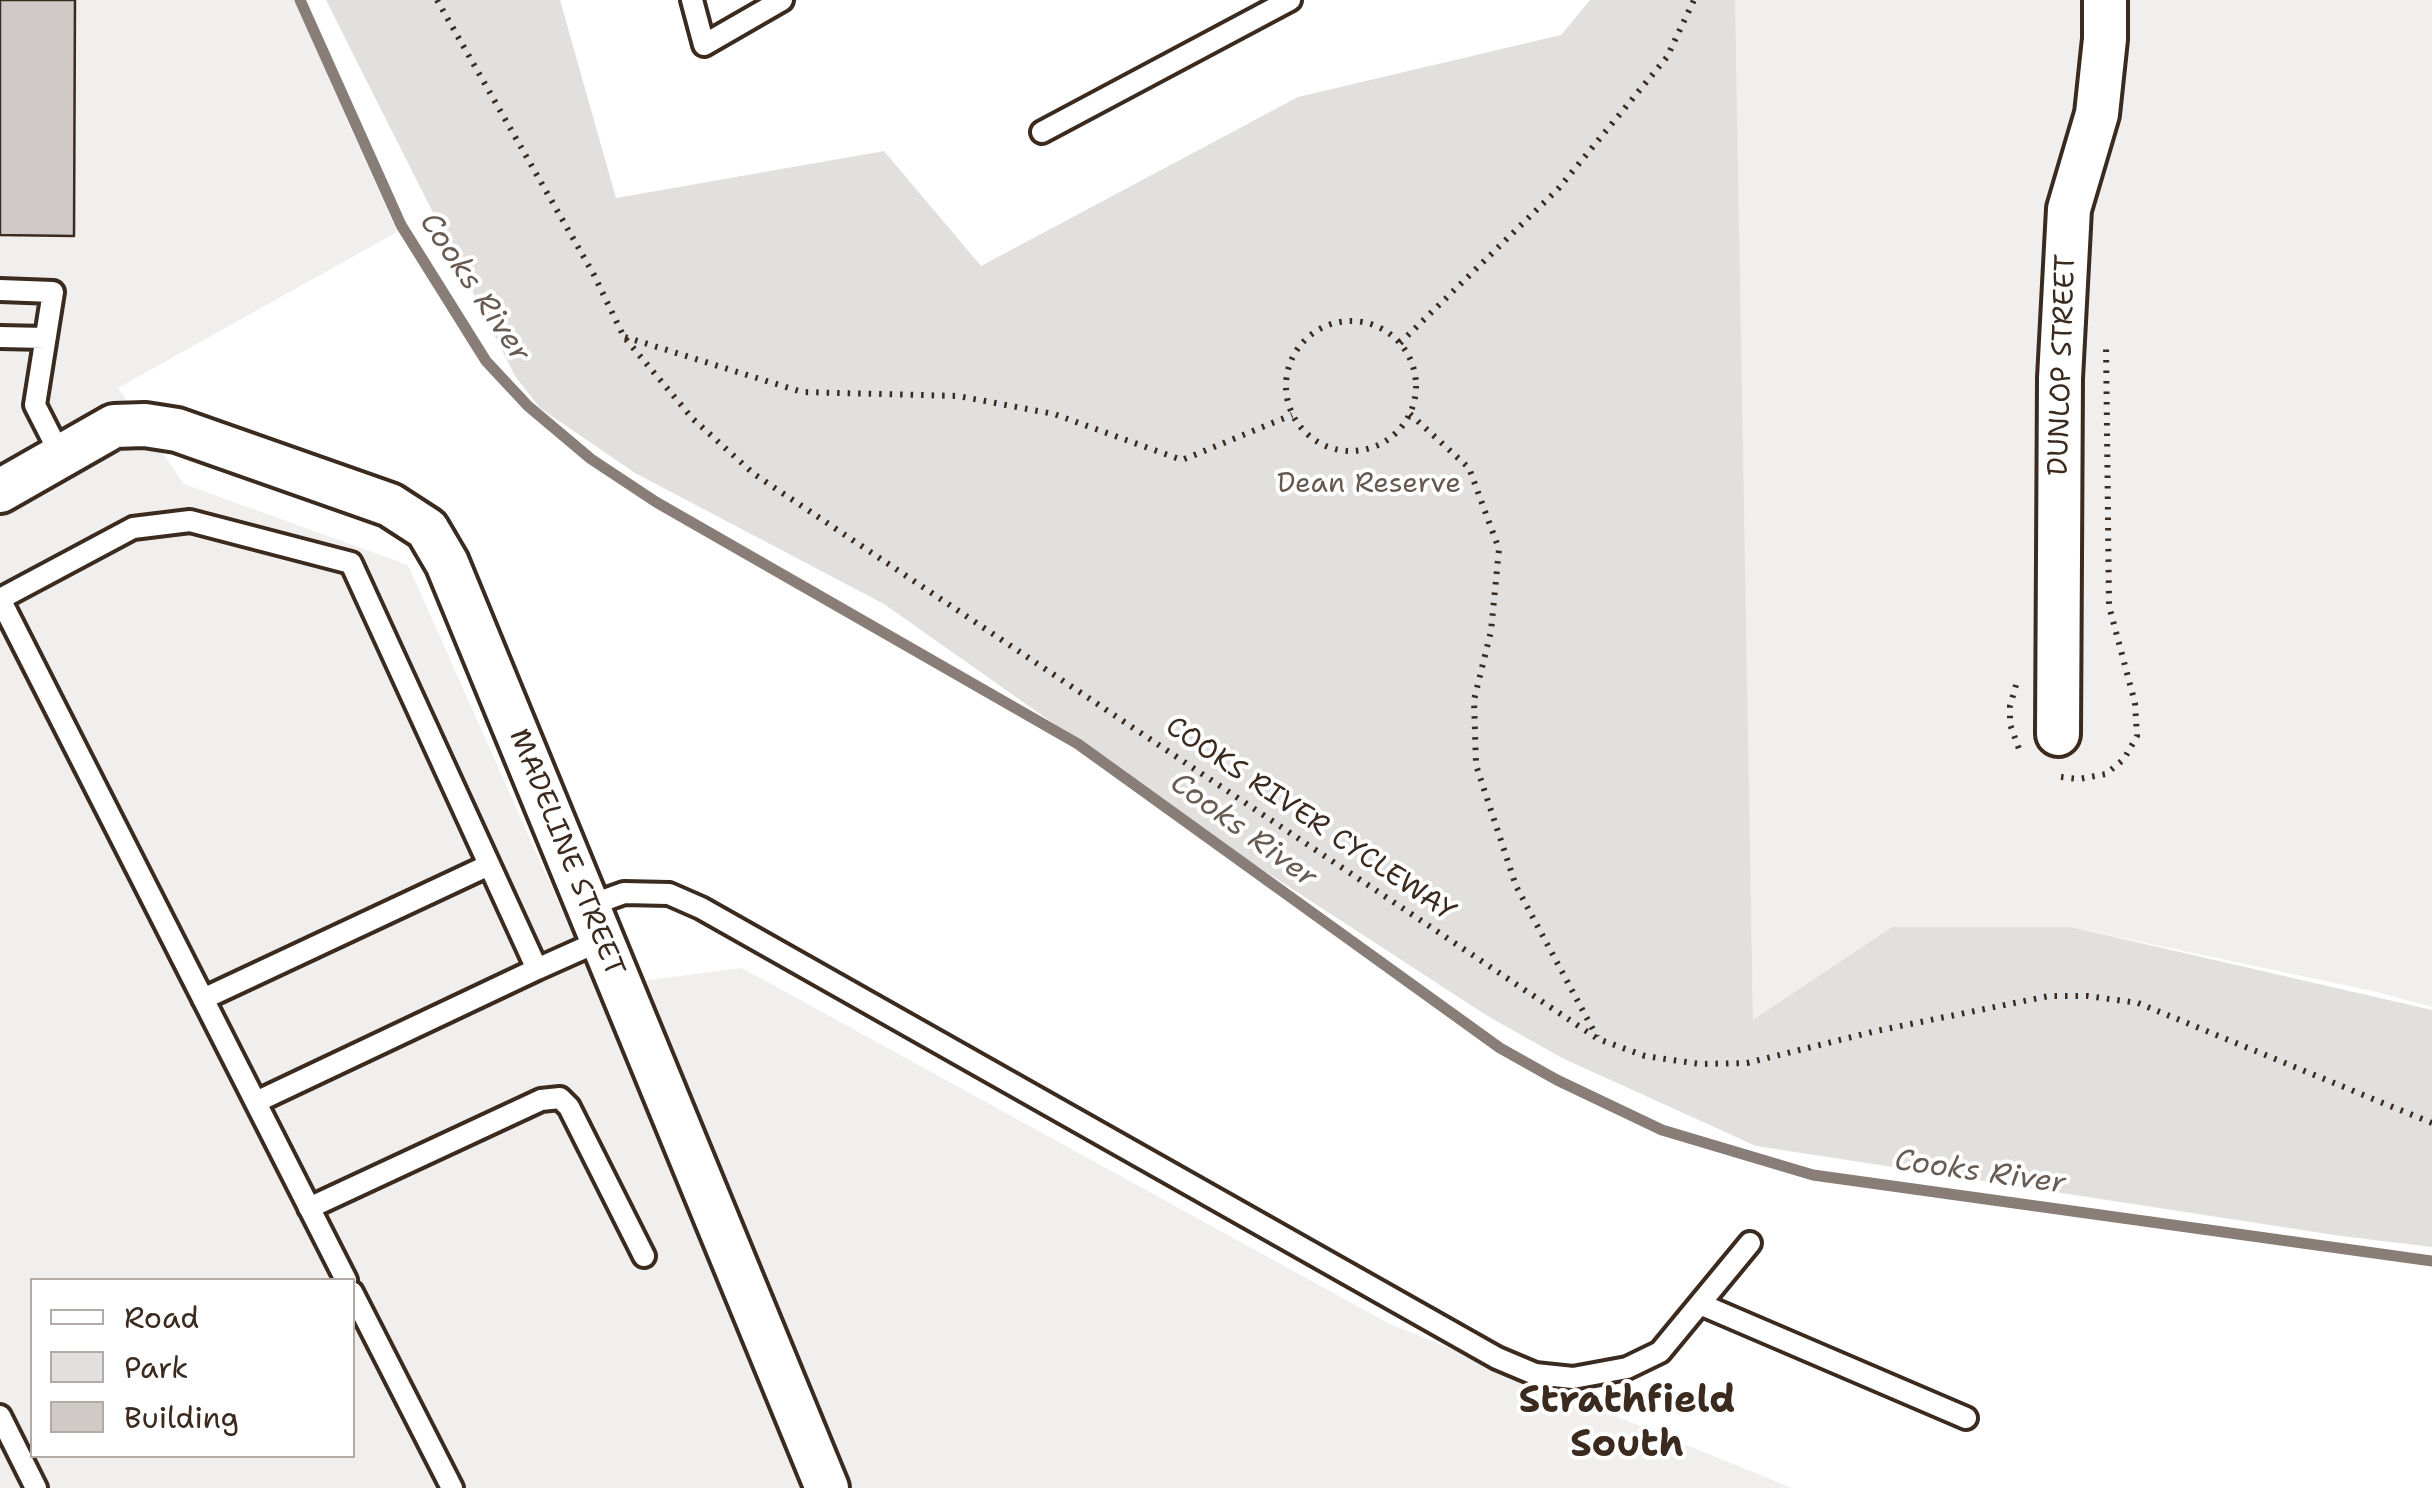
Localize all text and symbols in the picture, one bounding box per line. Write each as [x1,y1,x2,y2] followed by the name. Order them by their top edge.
[411,206,537,370] water label: Cooks River
[2042,254,2084,476] street label: DUNLOP STREET
[1277,468,1461,502] park label: Dean Reserve
[1159,710,1461,930] street label: COOKS RIVER CYCLEWAY
[501,725,631,981] street label: MADELINE STREET
[1163,766,1323,896] water label: Cooks River
[1892,1143,2068,1203] water label: Cooks River
[30,1278,355,1458] legend
[124,1297,199,1338] text: Road
[124,1347,188,1388] text: Park
[1519,1379,1735,1468] district label: Strathfield South
[124,1397,239,1438] text: Building

